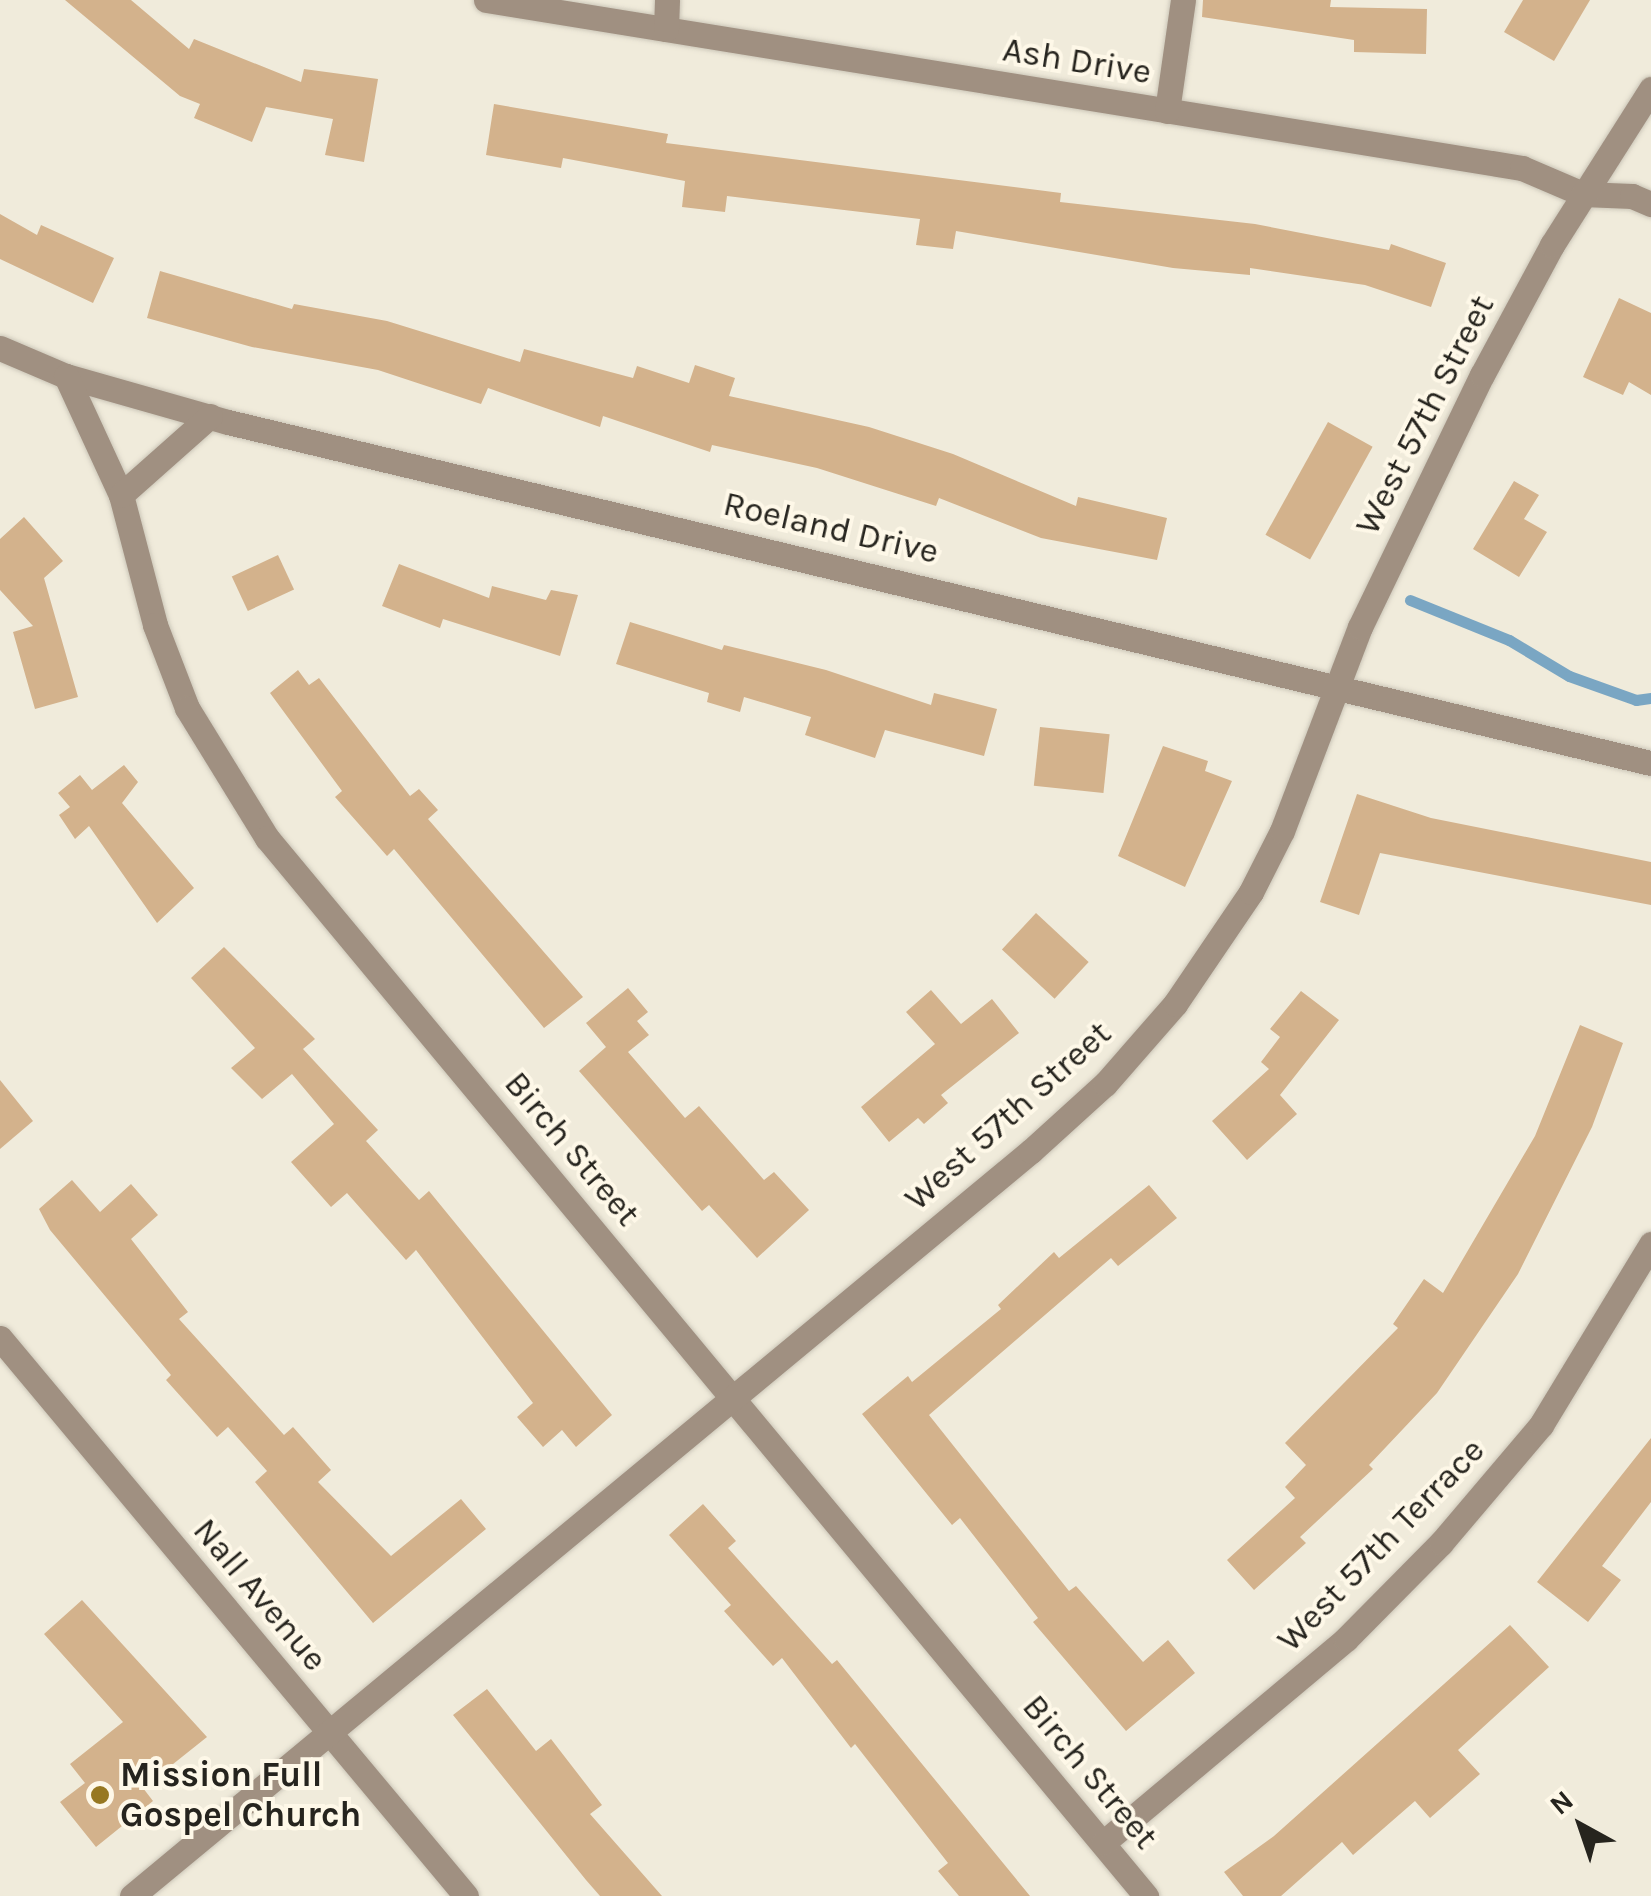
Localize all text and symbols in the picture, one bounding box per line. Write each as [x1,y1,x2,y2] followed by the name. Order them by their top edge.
[1000,29,1154,93] street label: Ash Drive
[1347,288,1503,542] street label: West 57th Street
[719,483,943,573] street label: Roeland Drive
[896,1012,1120,1220] street label: West 57th Street
[495,1063,649,1235] street label: Birch Street
[1269,1430,1493,1660] street label: West 57th Terrace
[184,1510,336,1680] street label: Nall Avenue
[1013,1686,1167,1858] street label: Birch Street
[120,1754,361,1836] place label: Mission Full Gospel Church
[1531,1776,1631,1876] north arrow
[89,1784,111,1806] marker: Mission Full Gospel Church
[1543,1784,1580,1822] text: N

